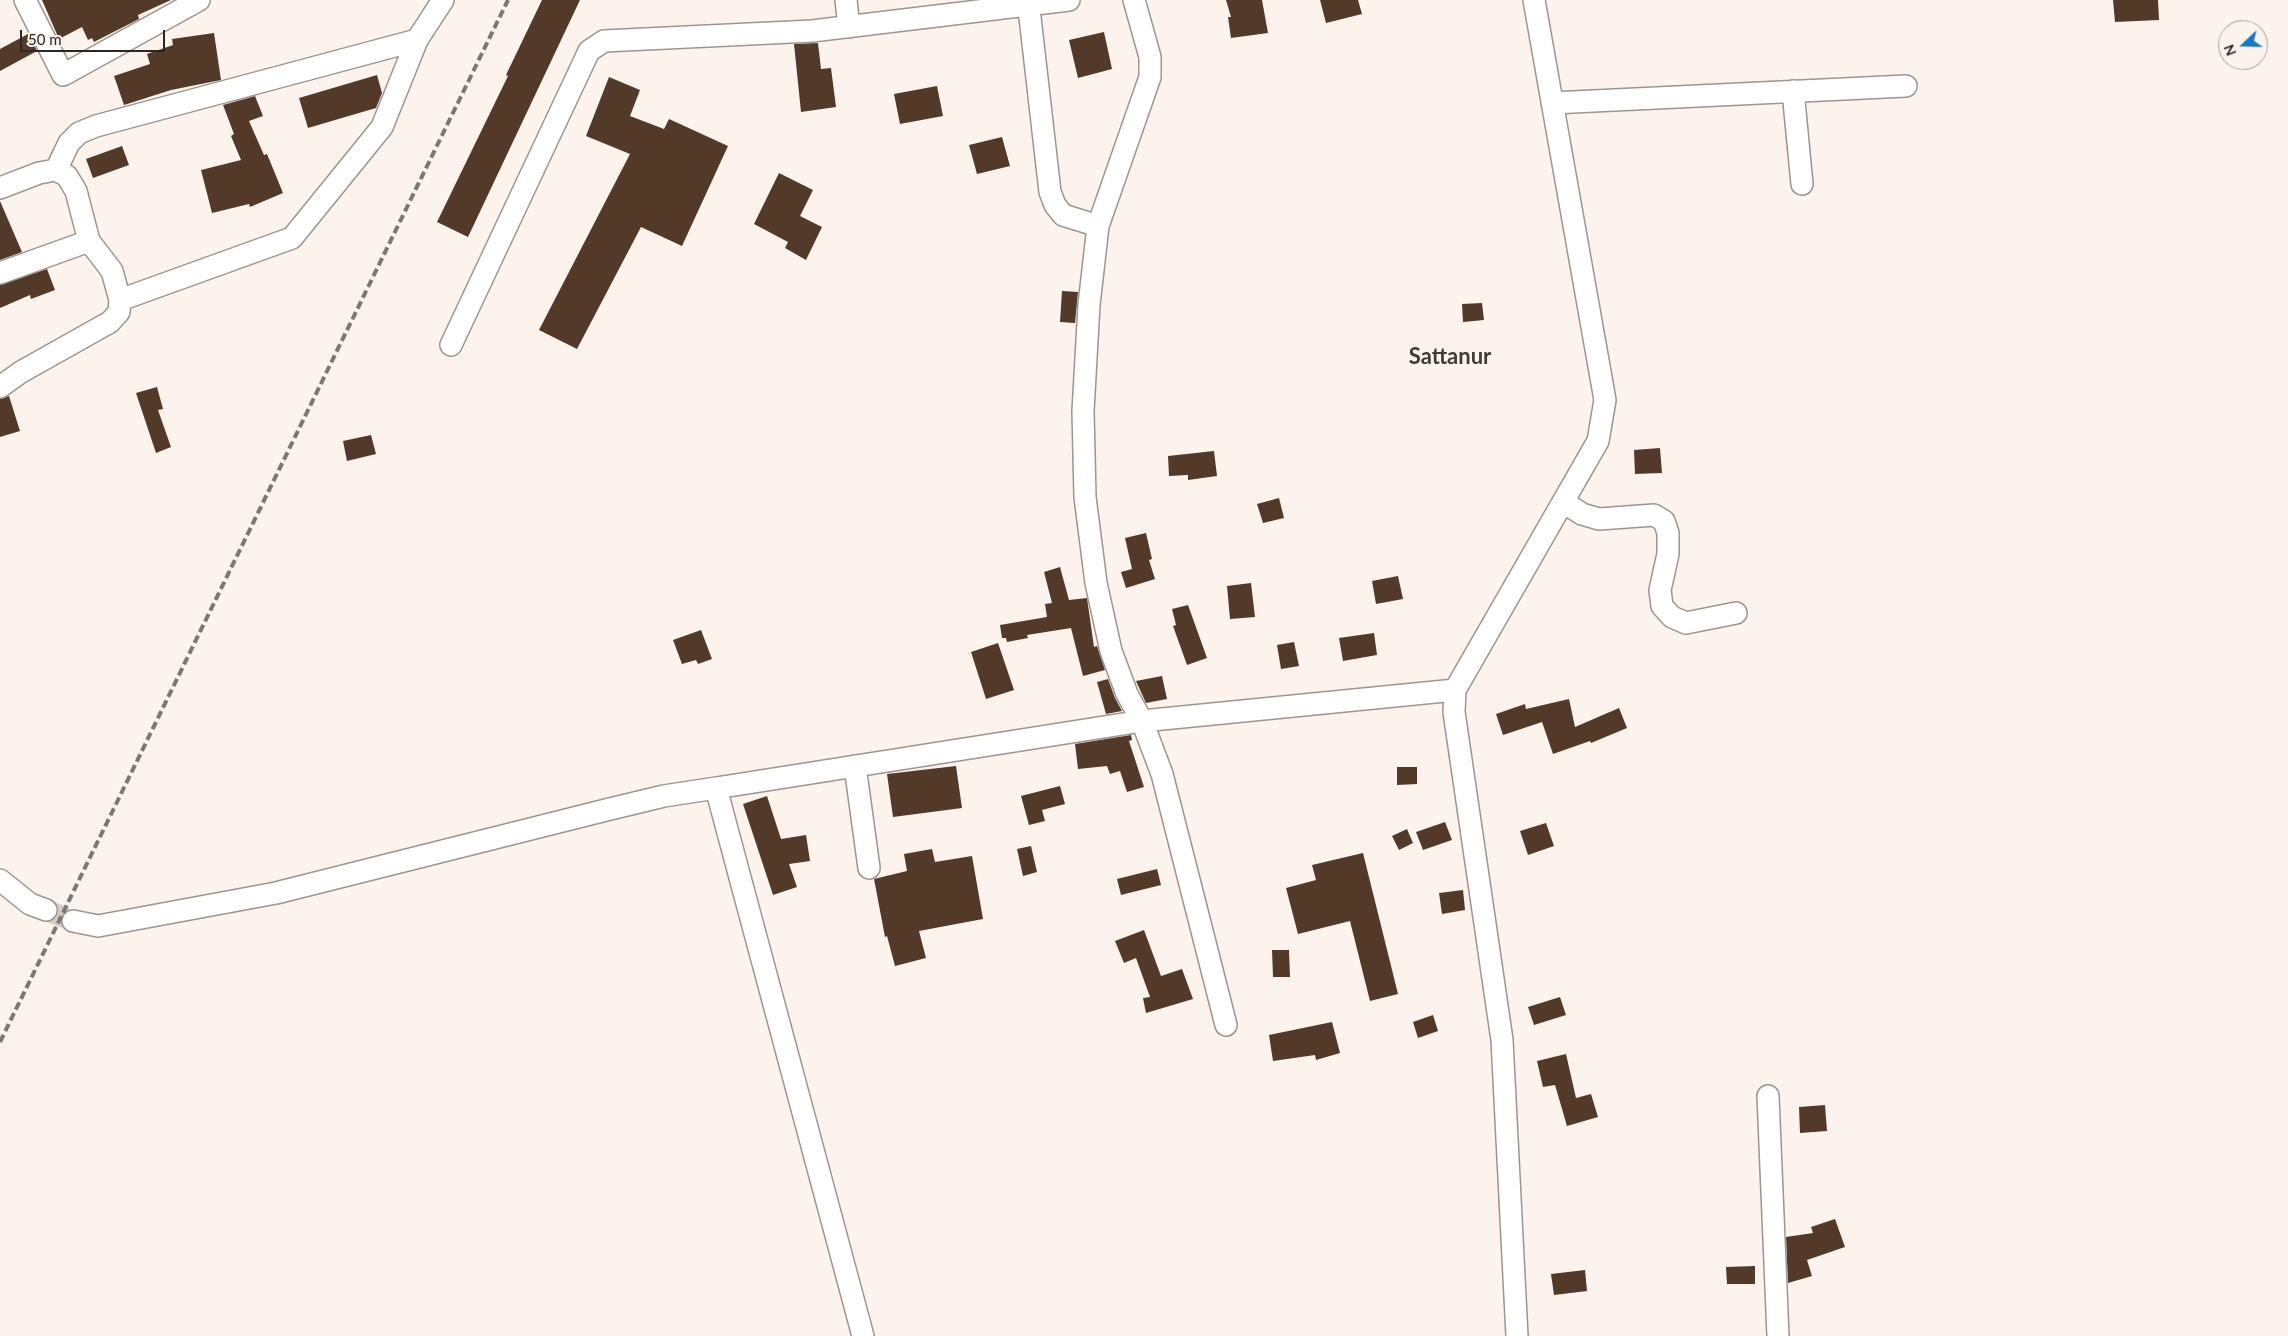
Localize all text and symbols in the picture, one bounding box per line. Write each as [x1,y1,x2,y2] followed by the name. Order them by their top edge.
[22,20,168,52] scale bar
[2218,20,2268,70] north arrow
[28,30,62,48] text: 50 m
[2220,42,2239,58] text: N
[1409,344,1491,370] district label: Sattanur

